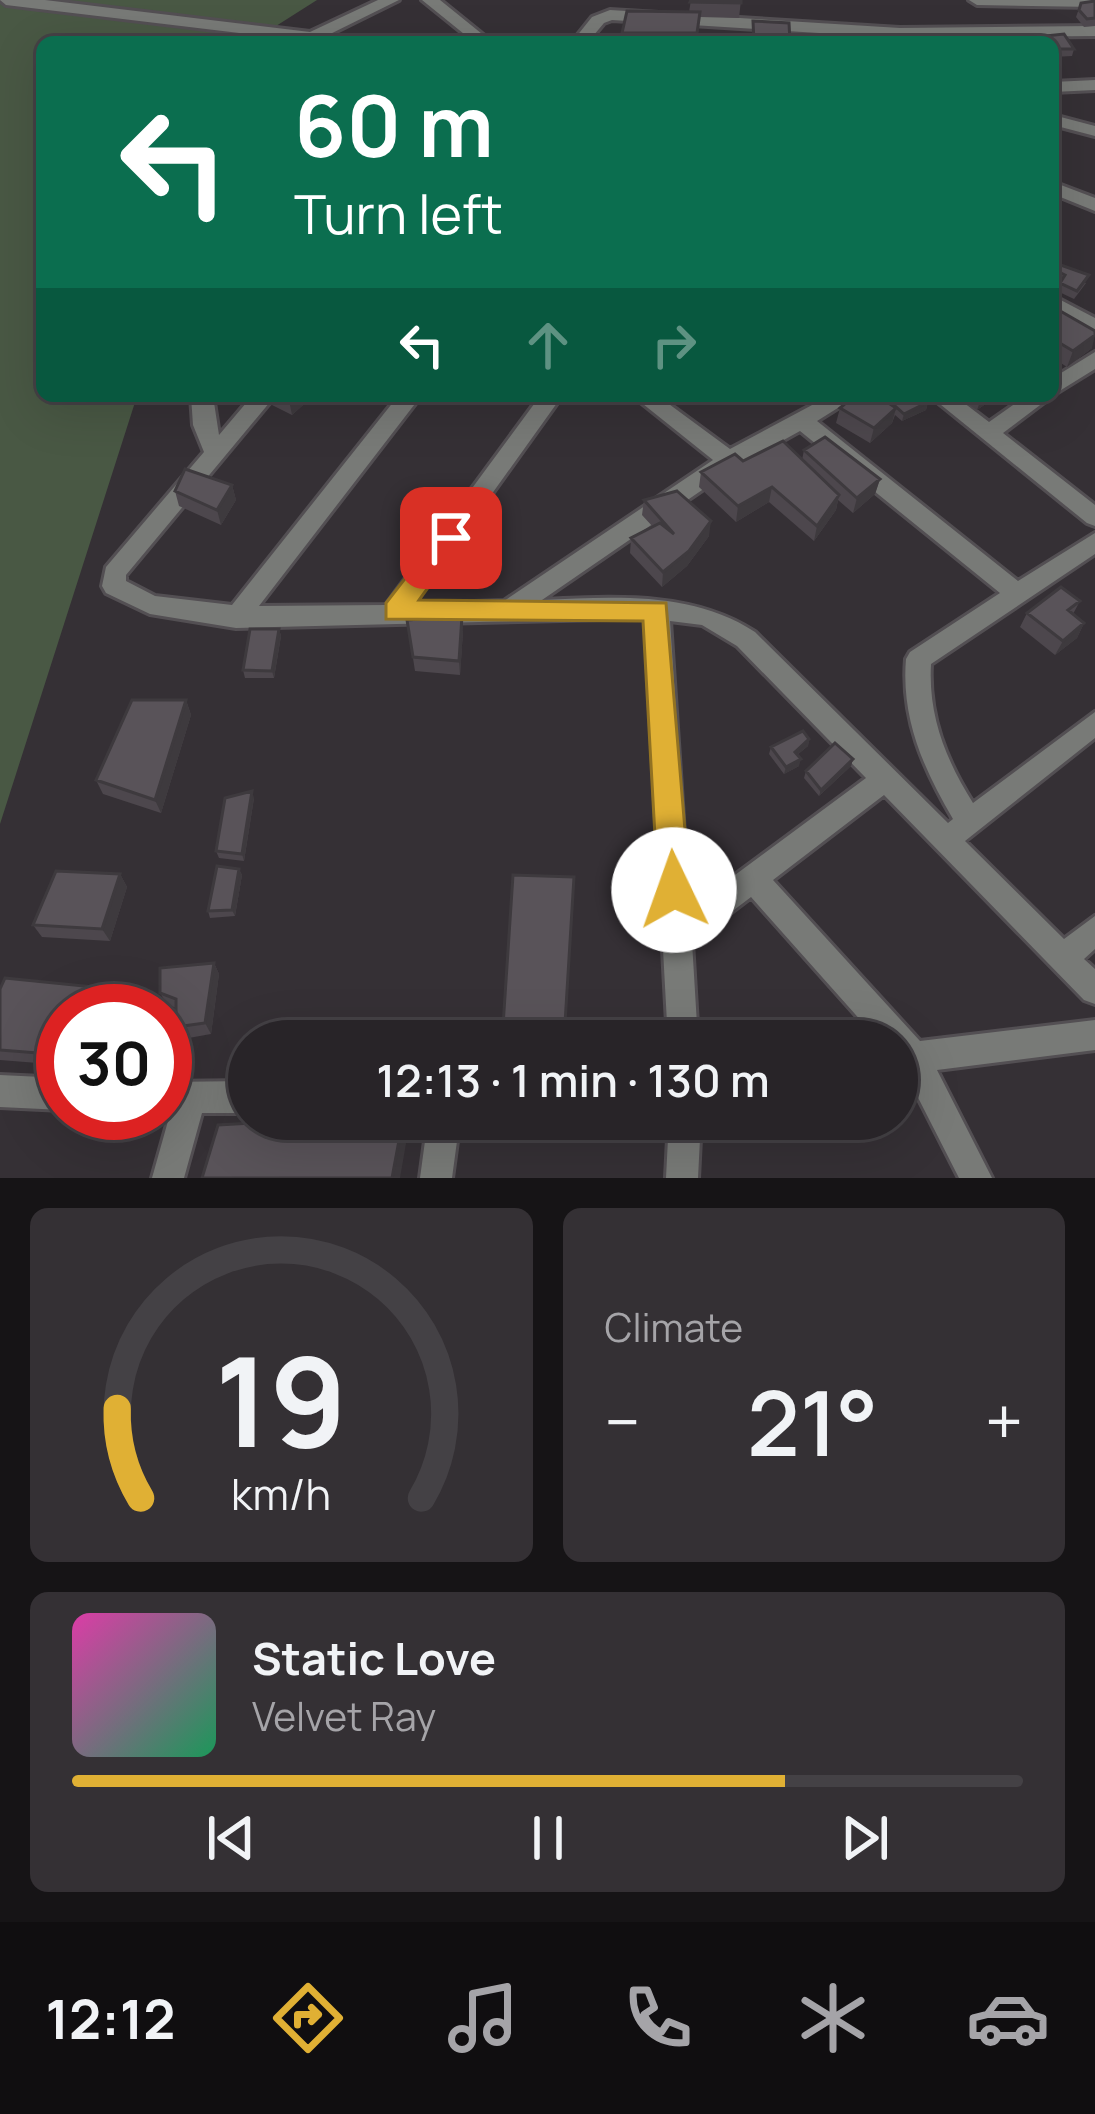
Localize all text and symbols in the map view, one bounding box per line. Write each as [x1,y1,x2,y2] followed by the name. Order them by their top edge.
[294,67,494,182] text: 60 m
[96,84,252,240] icon: left
[294,176,503,250] text: Turn left
[389,312,455,378] icon: left
[515,312,581,378] icon: ahead
[641,312,707,378] icon: right
[400,487,502,589] pin
[418,505,484,571] icon: arrive
[611,827,737,953] position arrow
[36,984,192,1140] speed limit sign: 30
[376,1049,770,1111] text: 12:13 · 1 min · 130 m
[605,1300,743,1354] text: Climate
[215,1314,347,1484] text: 19
[747,1360,878,1483] text: 21°
[605,1376,640,1466] text: −
[985,1376,1023,1466] text: +
[231,1464,331,1523] text: km/h
[252,1627,496,1689] text: Static Love
[252,1689,436,1743] text: Velvet Ray
[198,1805,264,1871] icon: previous
[515,1805,581,1871] icon: pause
[832,1805,898,1871] icon: next
[266,1976,350,2060] icon: directions
[441,1976,525,2060] icon: music
[616,1976,700,2060] icon: phone
[791,1976,875,2060] icon: climate
[966,1976,1050,2060] icon: car
[45,1981,176,2055] text: 12:12

